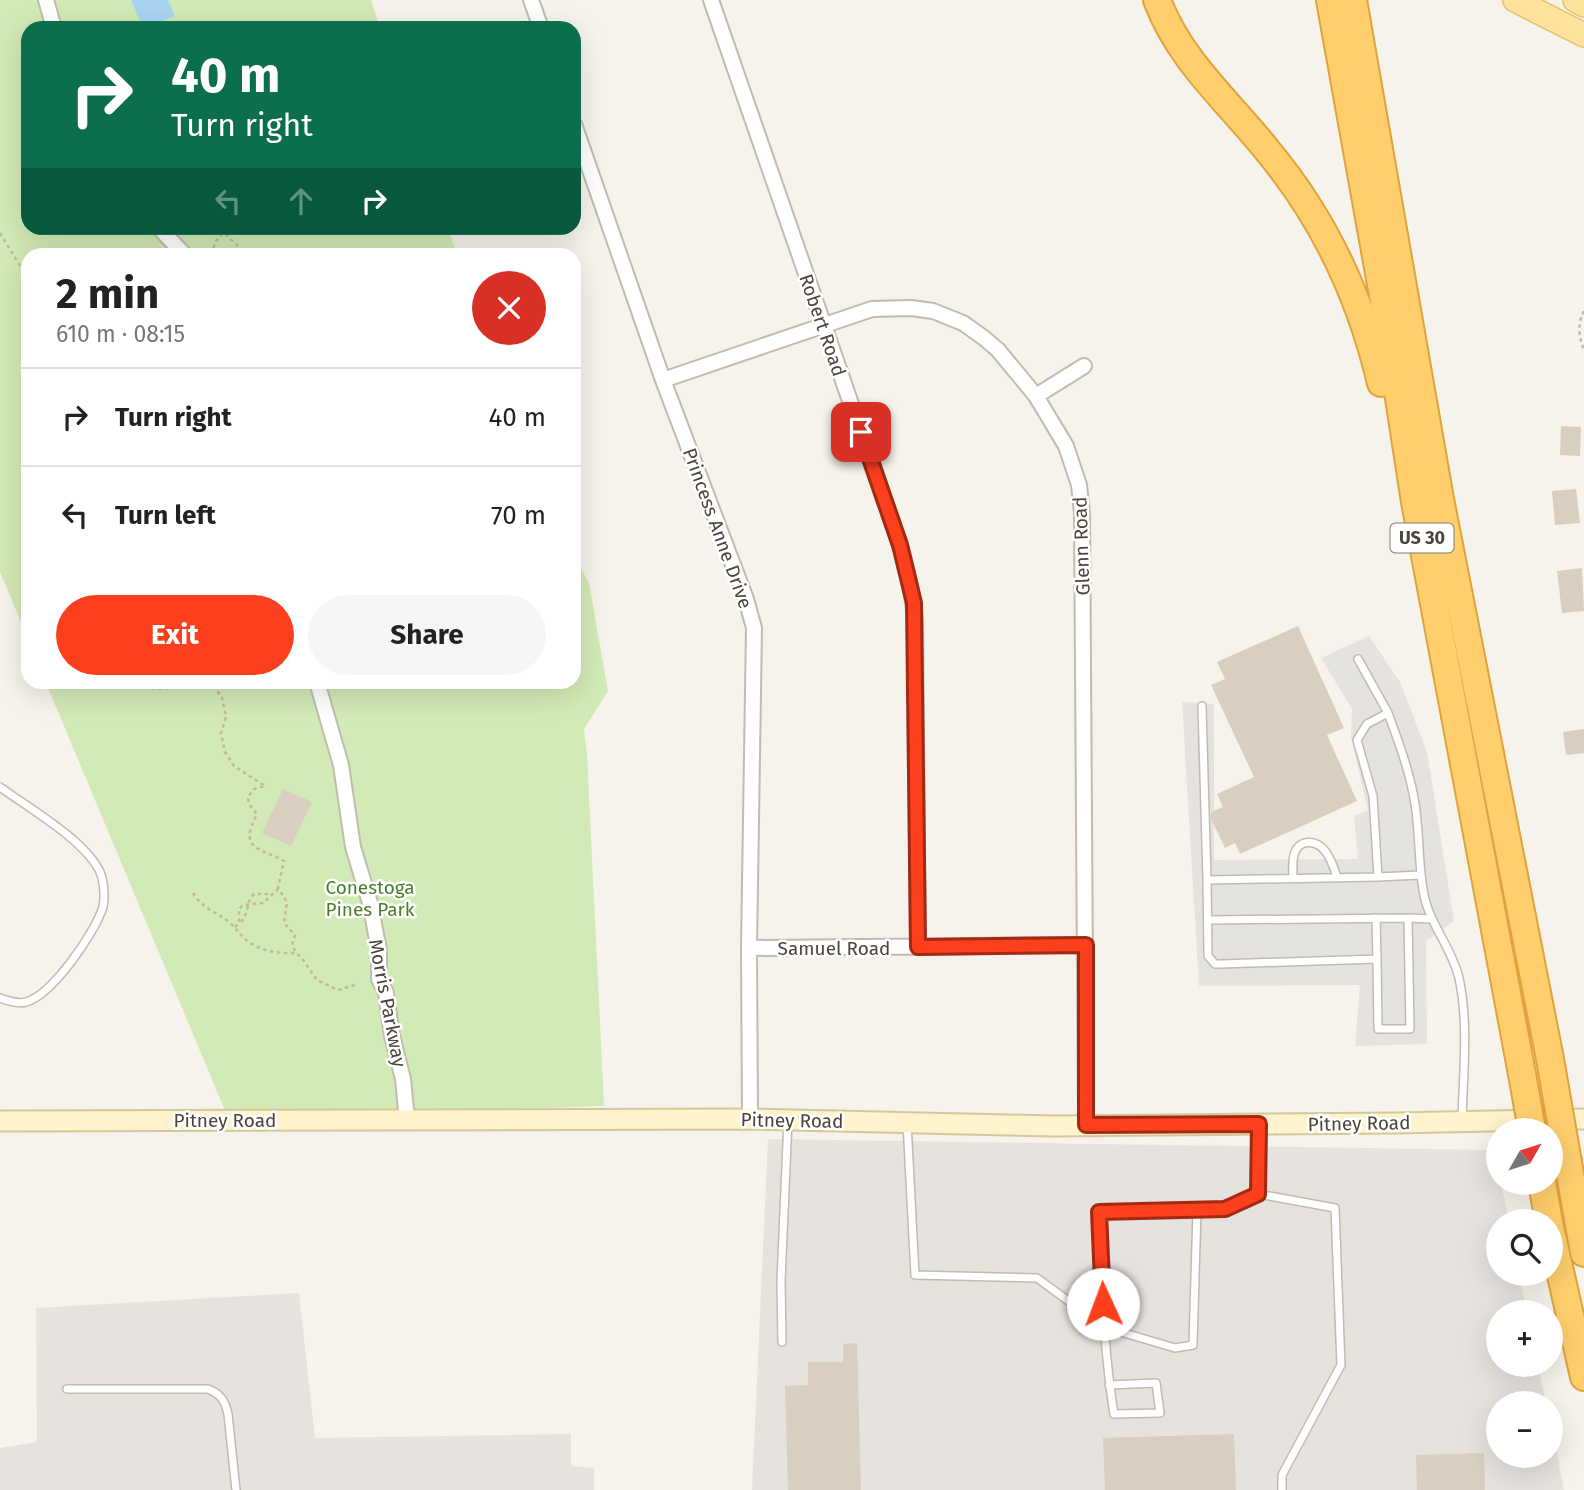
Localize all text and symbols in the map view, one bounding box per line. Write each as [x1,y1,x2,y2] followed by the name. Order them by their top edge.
[171,46,280,105] text: 40 m
[56,49,147,140] icon: right
[171,106,313,144] text: Turn right
[209,182,247,220] icon: left
[282,182,320,220] icon: ahead
[355,182,393,220] icon: right
[56,269,159,319] text: 2 min
[472,271,546,345] button: close
[794,271,851,379] street label: Robert Road
[56,320,185,348] text: 610 m · 08:15
[56,398,94,436] icon: right
[115,402,232,433] text: Turn right
[488,402,546,433] text: 40 m
[831,402,891,462] pin
[842,413,880,451] icon: arrive
[678,445,757,612] street label: Princess Anne Drive
[56,496,94,534] icon: left
[1068,496,1095,596] street label: Glenn Road
[115,500,216,531] text: Turn left
[491,500,546,531] text: 70 m
[1390,524,1454,552] road number: US 30
[56,595,294,675] button: Exit
[308,595,546,675] button: Share
[325,876,415,921] park label: Conestoga Pines Park
[364,937,411,1070] street label: Morris Parkway
[778,937,890,960] street label: Samuel Road
[740,1108,844,1133] street label: Pitney Road
[174,1109,276,1132] street label: Pitney Road
[1307,1111,1411,1136] street label: Pitney Road
[1486,1118,1563,1195] north arrow
[1486,1118,1563,1468] map controls
[1486,1209,1563,1286] button: search
[1066,1267,1140,1341] position arrow
[1486,1300,1563,1377] button: +
[1486,1391,1563,1468] button: −

